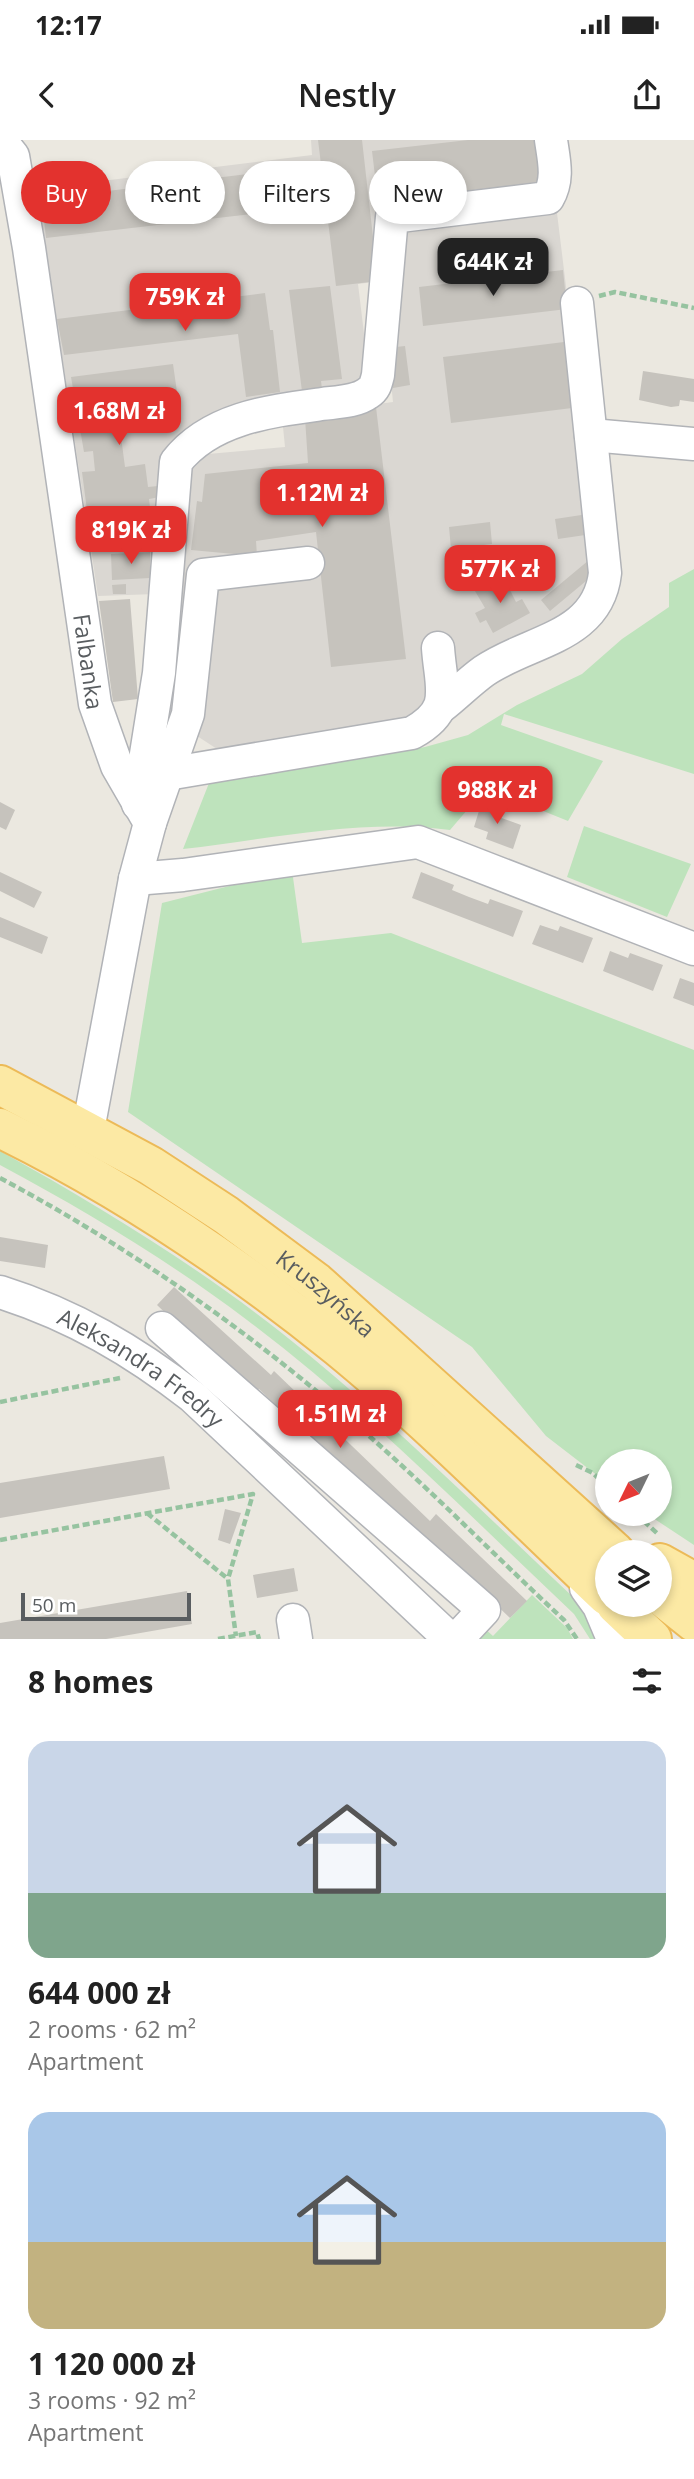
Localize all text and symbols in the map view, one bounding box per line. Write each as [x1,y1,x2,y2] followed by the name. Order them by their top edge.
[35,7,102,43] text: 12:17
[298,73,396,116] text: Nestly
[28,76,66,114] icon: back
[628,76,666,114] icon: share
[21,161,111,224] chip: Buy
[125,161,225,224] chip: Rent
[239,161,355,224] chip: Filters
[369,161,467,224] chip: New
[428,239,558,298] pin: 644K zł
[454,245,532,277] text: 644K zł
[120,274,250,333] pin: 759K zł
[146,280,224,312] text: 759K zł
[47,387,191,447] pin: 1.68M zł
[73,394,165,426] text: 1.68M zł
[250,470,394,529] pin: 1.12M zł
[276,476,368,508] text: 1.12M zł
[66,506,196,566] pin: 819K zł
[92,513,170,545] text: 819K zł
[435,546,565,605] pin: 577K zł
[461,552,539,584] text: 577K zł
[66,612,112,712] street label: Falbanka
[432,766,562,826] pin: 988K zł
[458,773,536,805] text: 988K zł
[270,1242,383,1344] street label: Kruszyńska
[53,1300,232,1435] street label: Aleksandra Fredry
[268,1390,412,1450] pin: 1.51M zł
[294,1397,386,1429] text: 1.51M zł
[595,1449,672,1526] north arrow
[595,1449,672,1617] map controls
[595,1540,672,1617] button: layers
[21,1590,191,1622] scale bar
[32,1592,76,1618] text: 50 m
[28,1661,153,1702] text: 8 homes
[628,1662,666,1700] icon: filters
[284,1786,410,1912] icon: home
[28,1972,170,2013] text: 644 000 zł
[28,2013,196,2045] text: 2 rooms · 62 m²
[28,2045,144,2077] text: Apartment
[284,2157,410,2283] icon: home
[28,2343,195,2384] text: 1 120 000 zł
[28,2384,196,2416] text: 3 rooms · 92 m²
[28,2416,144,2448] text: Apartment

